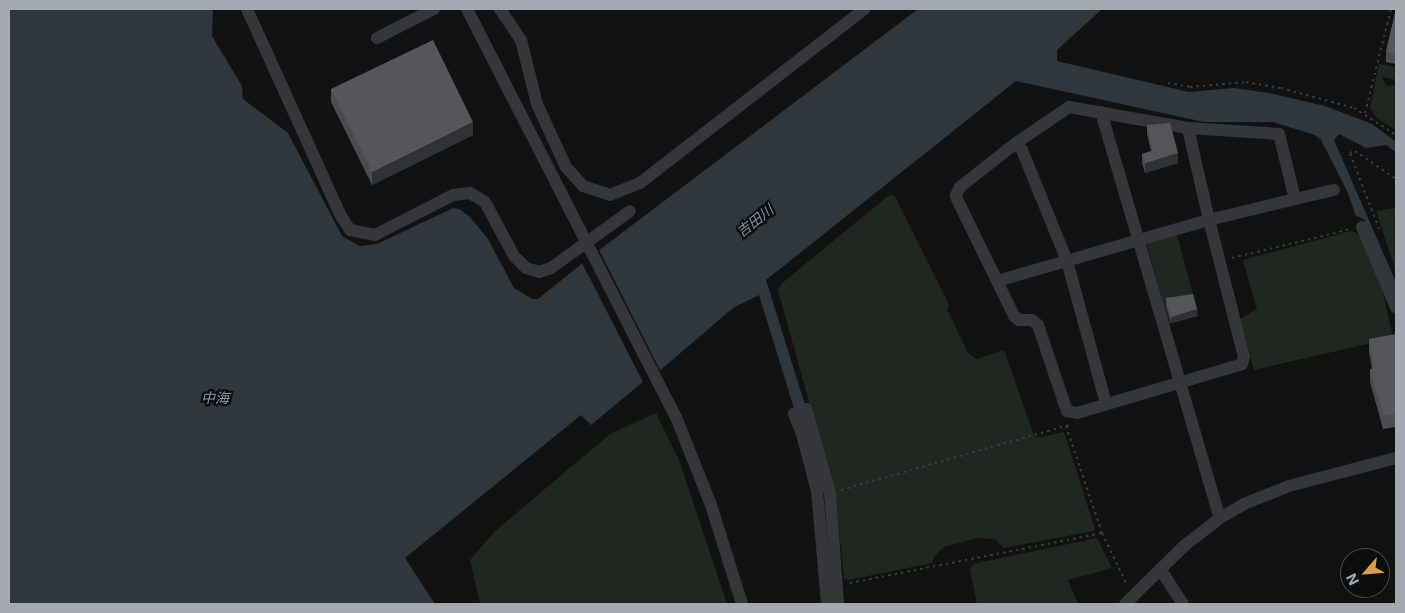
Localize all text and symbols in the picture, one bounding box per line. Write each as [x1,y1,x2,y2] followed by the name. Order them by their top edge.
[733,201,777,241] water label: 吉田川
[201,390,229,406] water label: 中海
[1340,548,1390,598] north arrow
[1342,571,1362,588] text: N

